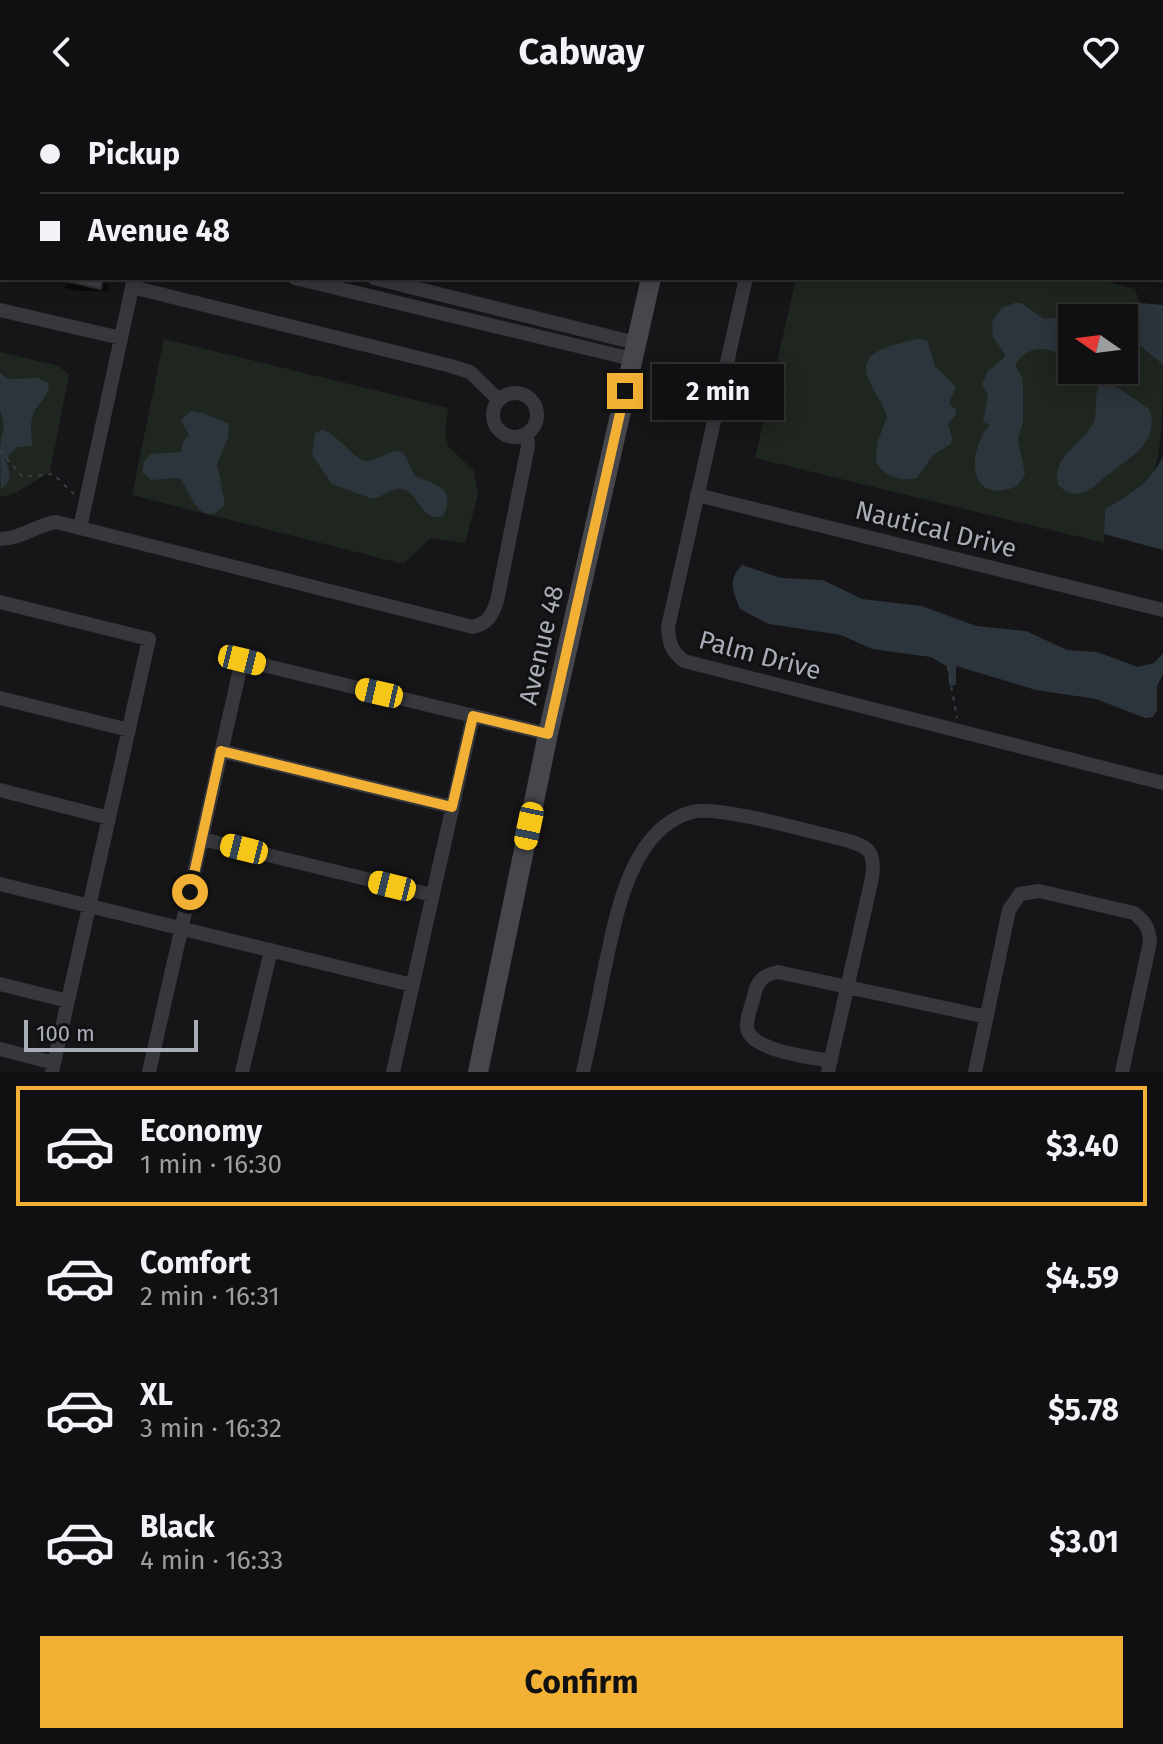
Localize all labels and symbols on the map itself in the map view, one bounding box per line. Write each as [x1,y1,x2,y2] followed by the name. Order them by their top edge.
[1058,304,1138,384] north arrow
[653,363,785,419] callout: 2 min
[607,373,643,409] route end
[852,494,1020,565] street label: Nautical Drive
[513,583,570,708] street label: Avenue 48
[695,624,824,687] street label: Palm Drive
[216,643,268,677] car
[353,676,405,710] car
[512,800,546,852] car
[218,832,270,866] car
[366,869,418,903] car
[172,874,208,910] route start
[24,1016,198,1052] scale bar

